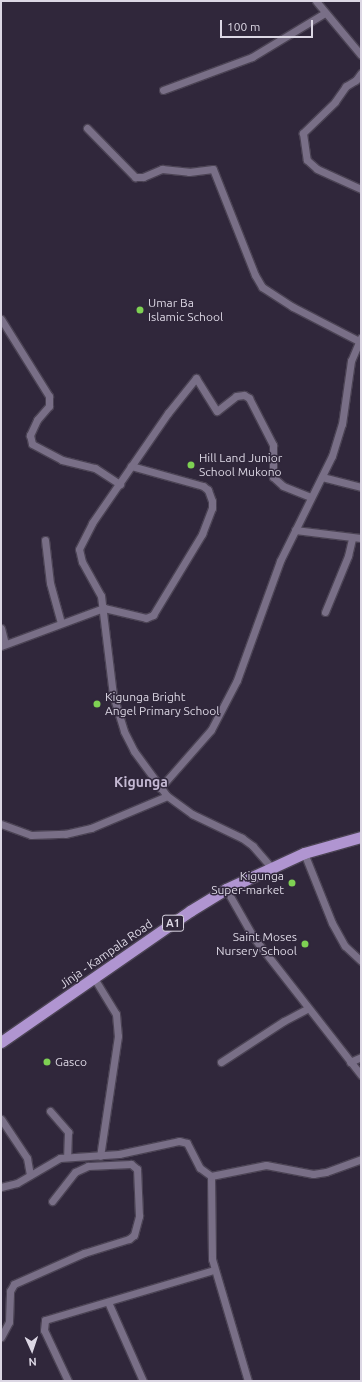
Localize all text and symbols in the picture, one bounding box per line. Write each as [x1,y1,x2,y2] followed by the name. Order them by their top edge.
[222,12,315,38] scale bar
[227,20,260,33] text: 100 m
[148,296,223,324] place label: Umar Ba Islamic School
[135,305,145,315] marker: Umar Ba Islamic School
[199,451,282,479] place label: Hill Land Junior School Mukono
[186,460,196,470] marker: Hill Land Junior School Mukono
[105,690,219,718] place label: Kigunga Bright Angel Primary School
[92,699,102,709] marker: Kigunga Bright Angel Primary School
[114,774,168,790] district label: Kigunga
[211,869,284,897] place label: Kigunga Super-market
[287,878,297,888] marker: Kigunga Super-market
[162,914,184,932] road number: A1
[57,916,155,992] street label: Jinja - Kampala Road
[216,930,297,958] place label: Saint Moses Nursery School
[300,939,310,949] marker: Saint Moses Nursery School
[55,1055,87,1069] place label: Gasco
[42,1057,52,1067] marker: Gasco
[12,1330,52,1370] north arrow
[28,1356,37,1368] text: N

